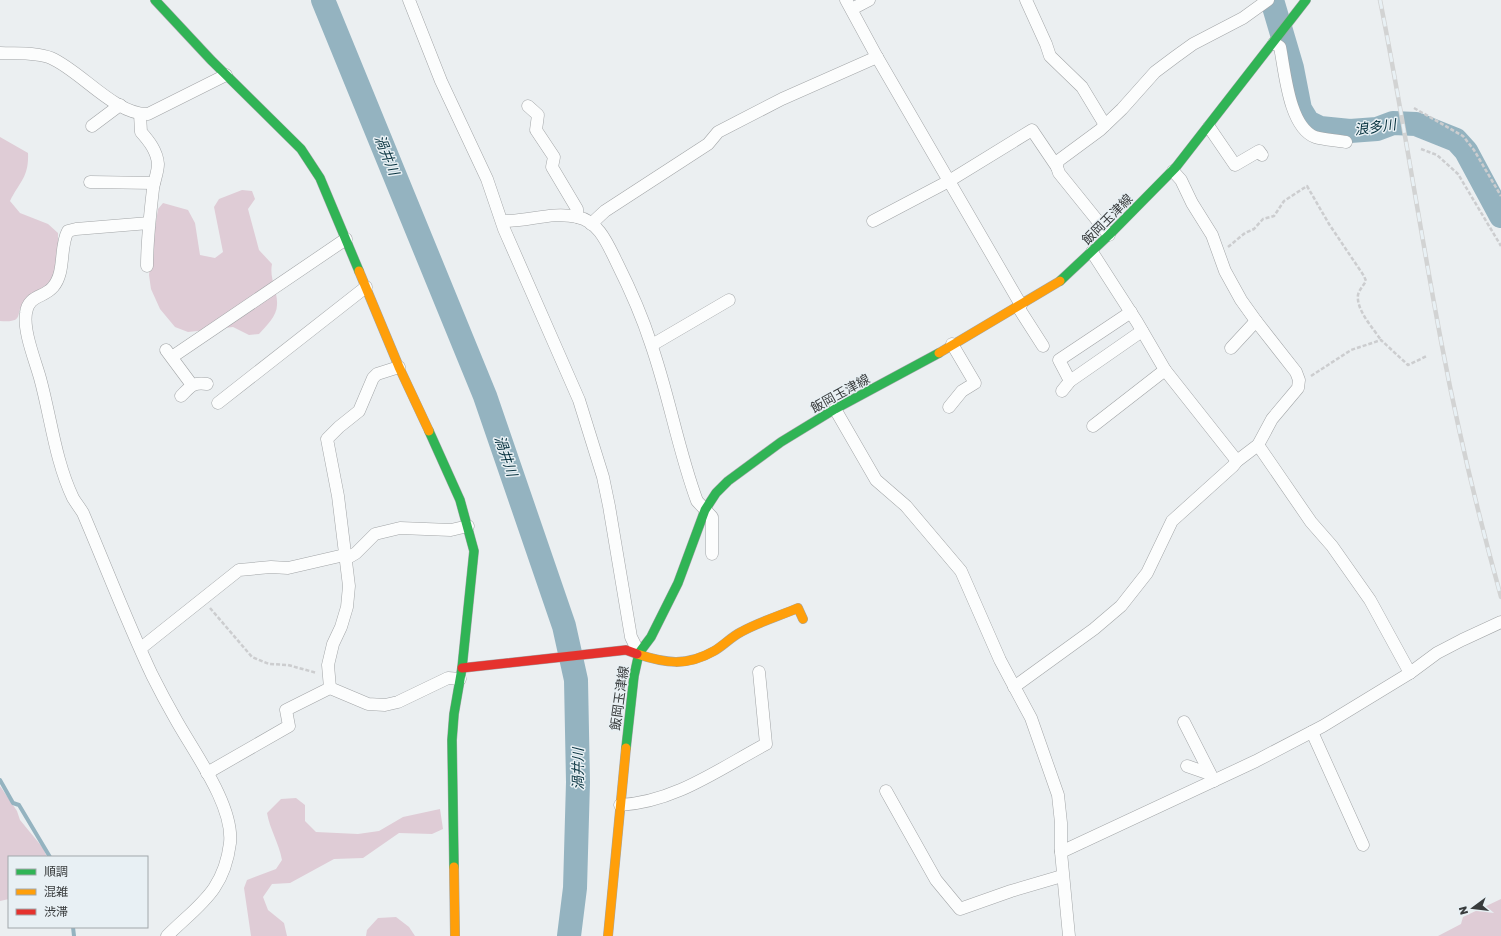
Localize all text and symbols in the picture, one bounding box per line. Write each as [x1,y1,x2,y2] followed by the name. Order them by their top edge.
[1353,115,1399,138] water label: 浪多川
[372,132,404,179] water label: 渦井川
[1078,190,1136,248] street label: 飯岡玉津線
[808,370,872,416] street label: 飯岡玉津線
[492,433,522,480] water label: 渦井川
[607,665,631,731] street label: 飯岡玉津線
[569,746,586,790] water label: 渦井川
[8,856,148,928] legend
[44,864,68,879] text: 順調
[44,884,68,899] text: 混雑
[1453,888,1493,928] north arrow
[44,904,68,919] text: 渋滞
[1455,905,1470,916] text: N

